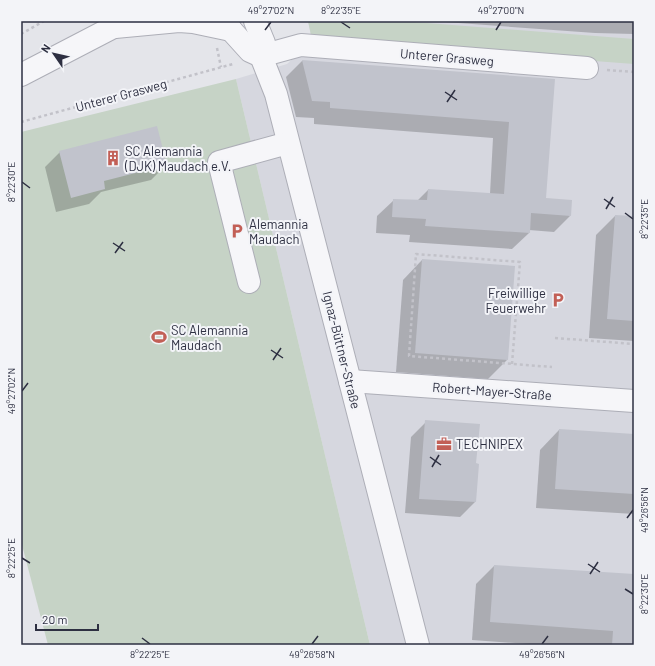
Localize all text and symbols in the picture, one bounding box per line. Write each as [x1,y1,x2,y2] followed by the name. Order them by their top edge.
[248,4,294,16] text: 49°27'02"N
[321,4,361,16] text: 8°22'35"E
[478,4,524,16] text: 49°27'00"N
[34,34,74,74] north arrow
[38,41,53,55] text: N
[399,45,495,69] street label: Unterer Grasweg
[74,75,169,115] street label: Unterer Grasweg
[124,143,231,174] place label: SC Alemannia (DJK) Maudach e.V.
[104,149,122,167] building icon: SC Alemannia (DJK) Maudach e.V.
[5,162,17,202] text: 8°22'30"E
[638,199,650,239] text: 8°22'35"E
[249,216,308,247] place label: Alemannia Maudach
[228,222,246,240] parking icon: Alemannia Maudach
[485,285,546,316] place label: Freiwillige Feuerwehr
[320,289,364,411] street label: Ignaz-Büttner-Straße
[549,291,567,309] parking icon: Freiwillige Feuerwehr
[171,322,248,353] place label: SC Alemannia Maudach
[150,328,168,346] sports icon: SC Alemannia Maudach
[5,368,17,414] text: 49°27'02"N
[432,379,552,403] street label: Robert-Mayer-Straße
[435,435,453,453] office icon: TECHNIPEX
[456,436,523,452] place label: TECHNIPEX
[638,487,650,533] text: 49°26'56"N
[5,538,17,578] text: 8°22'25"E
[638,574,650,614] text: 8°22'30"E
[36,606,98,632] scale bar
[42,612,68,626] text: 20 m
[130,648,170,660] text: 8°22'25"E
[289,648,335,660] text: 49°26'58"N
[519,648,565,660] text: 49°26'56"N

